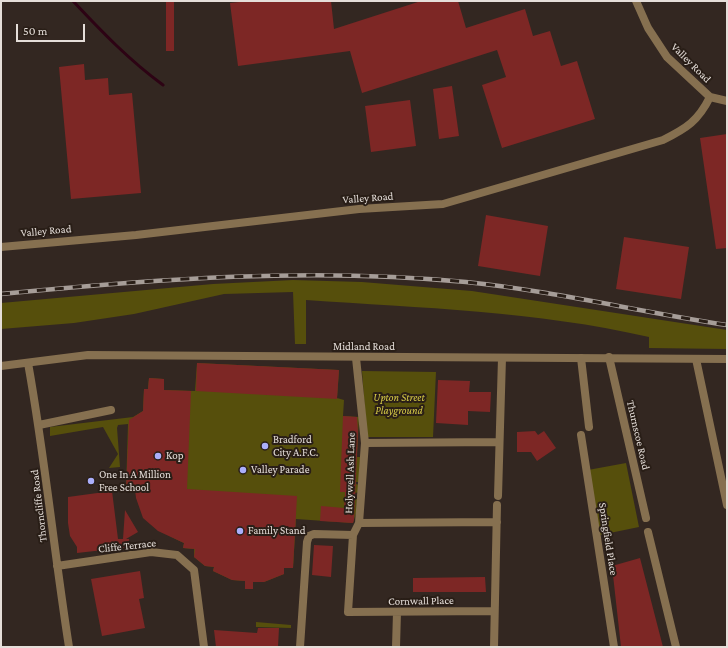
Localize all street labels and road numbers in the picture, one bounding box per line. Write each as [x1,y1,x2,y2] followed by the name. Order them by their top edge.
[668,40,714,86] street label: Valley Road
[342,190,394,206] street label: Valley Road
[20,222,72,240] street label: Valley Road
[333,340,395,354] street label: Midland Road
[624,399,652,471] street label: Thurnscoe Road
[342,432,358,514] street label: Holywell Ash Lane
[28,469,50,543] street label: Thorncliffe Road
[596,502,620,576] street label: Springfield Place
[97,536,157,556] street label: Cliffe Terrace
[388,594,454,608] street label: Cornwall Place

